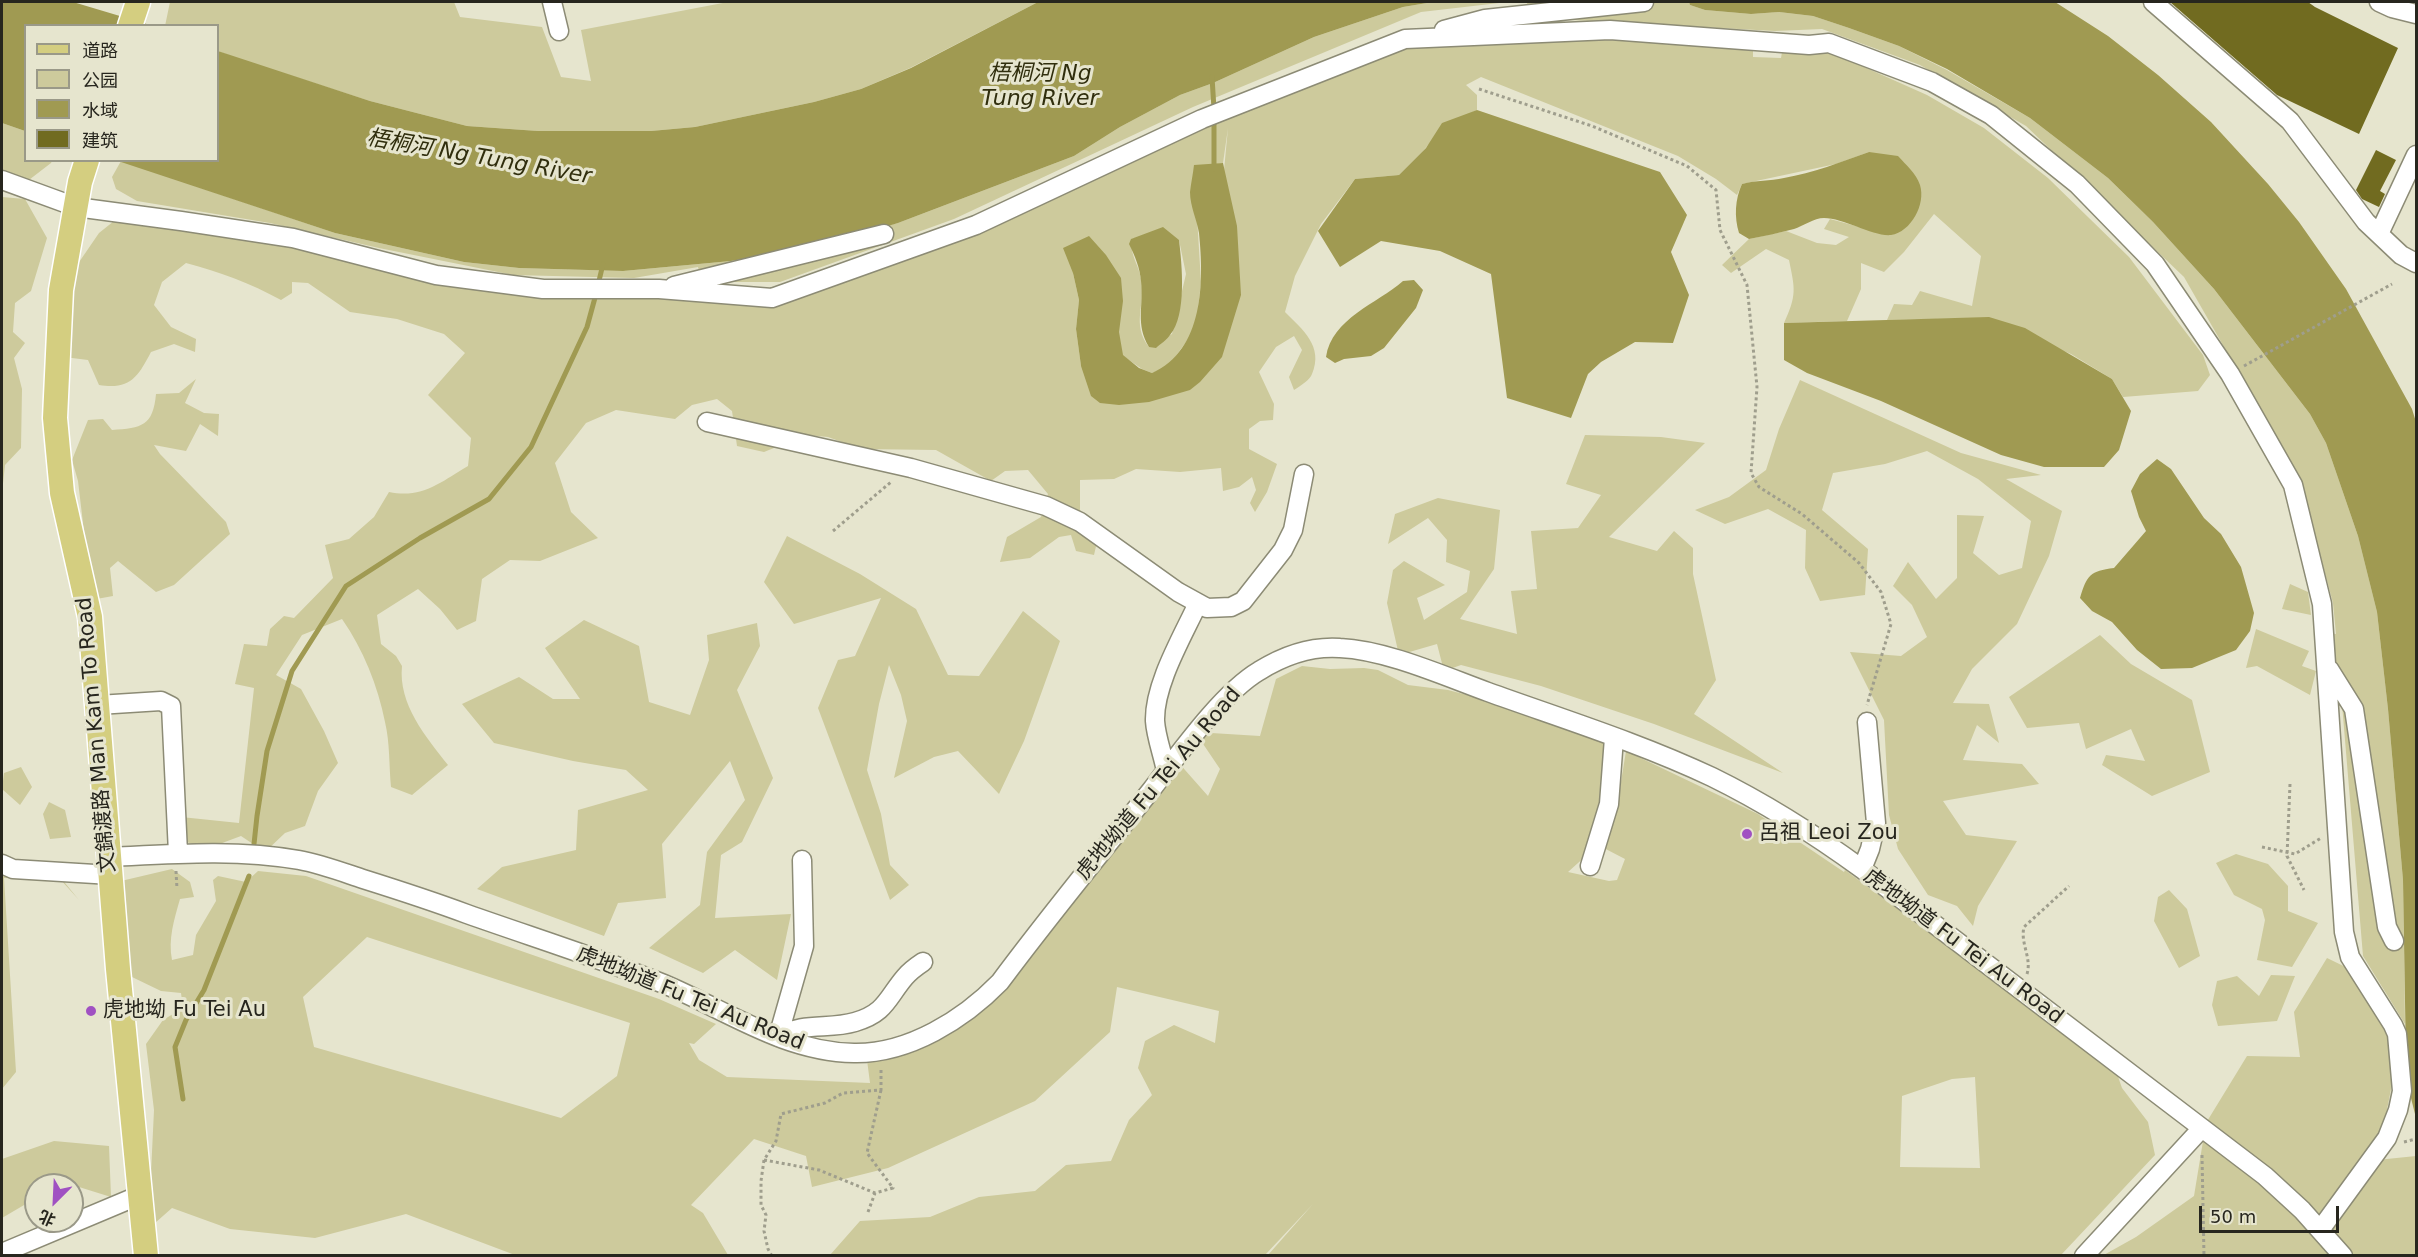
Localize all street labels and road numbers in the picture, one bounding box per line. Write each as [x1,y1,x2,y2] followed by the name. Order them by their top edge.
[72,596,122,874] street label: 文錦渡路 Man Kam To Road
[1071,683,1247,885] street label: 虎地坳道 Fu Tei Au Road
[1858,864,2068,1030] street label: 虎地坳道 Fu Tei Au Road
[572,942,808,1056] street label: 虎地坳道 Fu Tei Au Road

